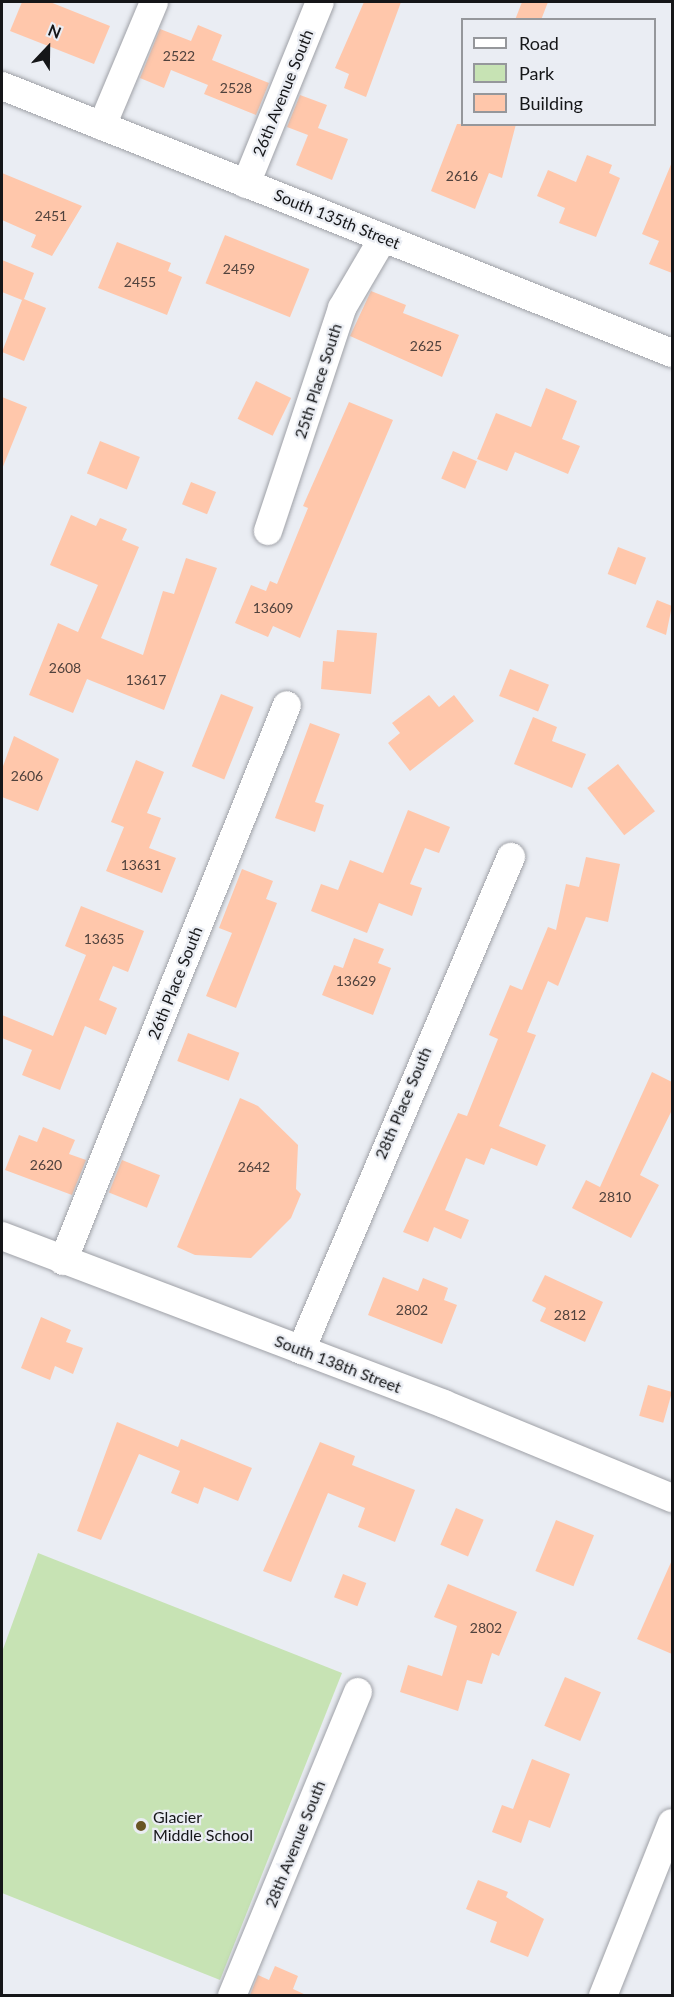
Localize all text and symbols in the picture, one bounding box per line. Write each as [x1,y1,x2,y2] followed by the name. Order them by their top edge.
[18,18,78,78] north arrow
[461,18,656,126] legend
[46,20,64,42] text: N
[249,27,317,159] street label: 26th Avenue South
[519,32,559,54] text: Road
[163,48,195,64] house number: 2522
[519,62,554,84] text: Park
[220,80,252,96] house number: 2528
[519,92,583,114] text: Building
[446,168,478,184] house number: 2616
[271,185,403,253] street label: South 135th Street
[35,208,67,224] house number: 2451
[223,261,255,277] house number: 2459
[124,274,156,290] house number: 2455
[290,321,346,441] street label: 25th Place South
[410,338,442,354] house number: 2625
[253,600,293,616] house number: 13609
[49,660,81,676] house number: 2608
[126,672,166,688] house number: 13617
[11,768,43,784] house number: 2606
[121,857,161,873] house number: 13631
[144,924,206,1042] street label: 26th Place South
[84,931,124,947] house number: 13635
[336,973,376,989] house number: 13629
[371,1044,435,1162] street label: 28th Place South
[30,1157,62,1173] house number: 2620
[238,1159,270,1175] house number: 2642
[599,1189,631,1205] house number: 2810
[396,1302,428,1318] house number: 2802
[554,1307,586,1323] house number: 2812
[272,1331,404,1397] street label: South 138th Street
[470,1620,502,1636] house number: 2802
[261,1778,329,1910] street label: 28th Avenue South
[153,1807,253,1845] place label: Glacier Middle School
[134,1819,148,1833] marker: Glacier Middle School

